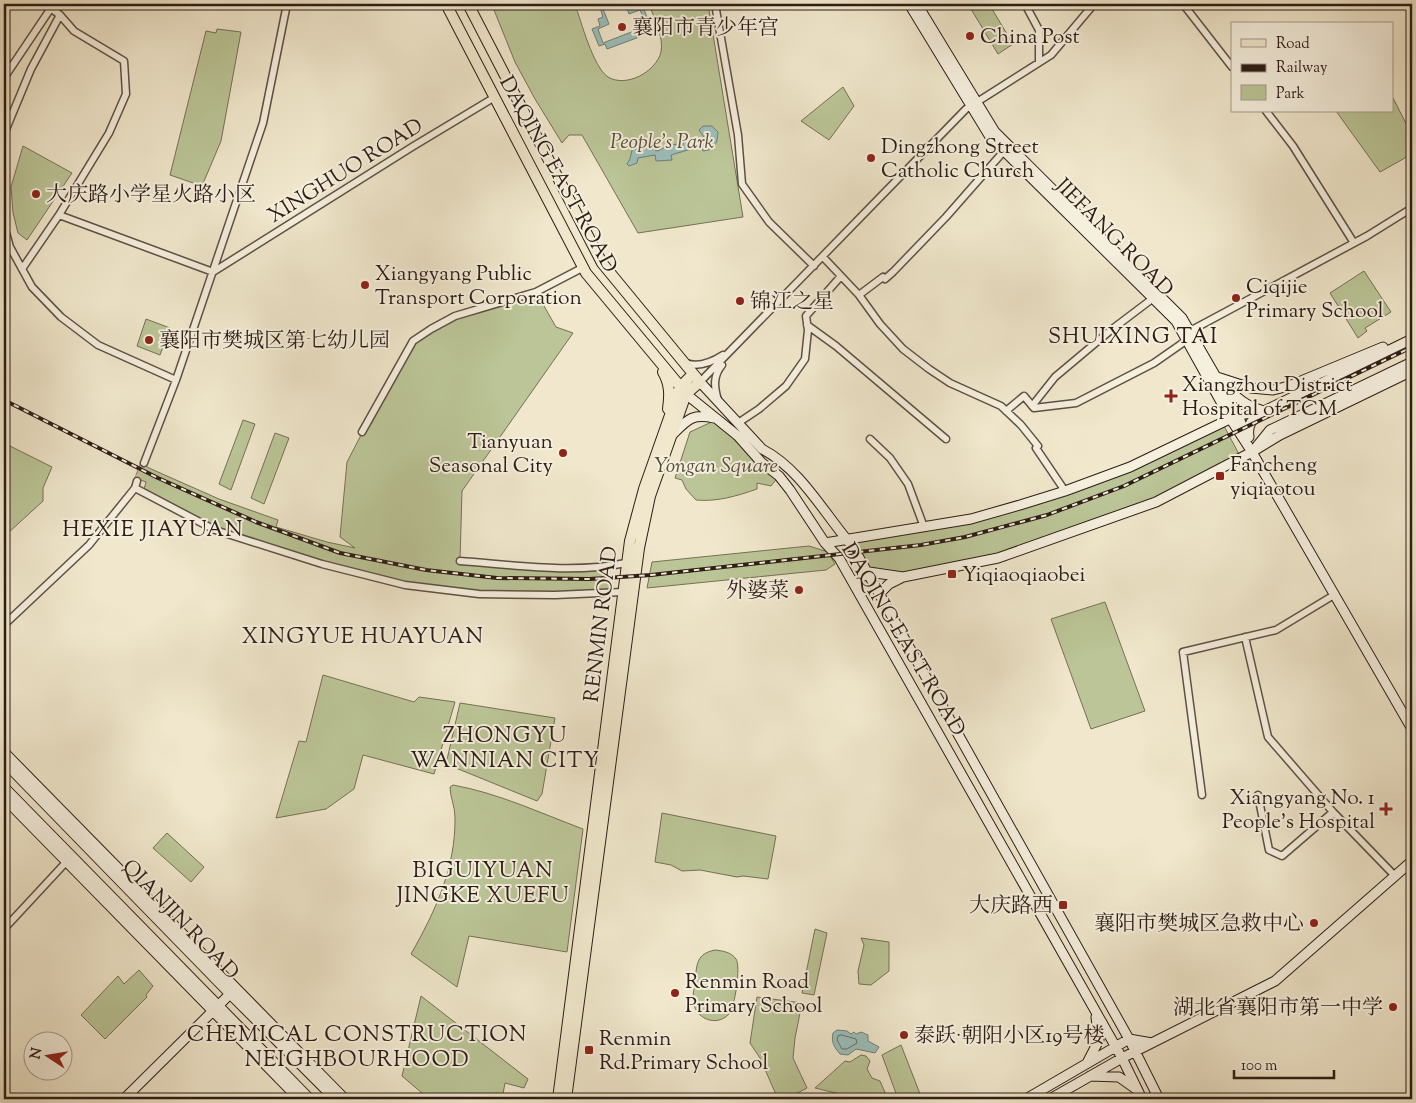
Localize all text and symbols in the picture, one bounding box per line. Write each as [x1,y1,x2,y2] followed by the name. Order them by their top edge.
[632,14,779,44] place label: 襄阳市青少年宫
[616,21,628,33] marker: 襄阳市青少年宫
[1231,22,1394,112] legend
[980,23,1080,53] place label: China Post
[964,30,976,42] marker: China Post
[1276,34,1310,55] text: Road
[1276,58,1328,79] text: Railway
[491,71,624,279] street label: DAQING EAST ROAD
[1276,84,1305,105] text: Park
[263,112,429,232] street label: XINGHUO ROAD
[610,128,714,158] park label: People's Park
[881,133,1039,187] place label: Dingzhong Street Catholic Church
[865,152,877,164] marker: Dingzhong Street Catholic Church
[1047,172,1180,304] street label: JIEFANG ROAD
[46,181,256,211] place label: 大庆路小学星火路小区
[30,188,42,200] marker: 大庆路小学星火路小区
[375,260,582,314] place label: Xiangyang Public Transport Corporation
[1246,273,1384,327] place label: Ciqijie Primary School
[359,279,371,291] marker: Xiangyang Public Transport Corporation
[750,288,834,318] place label: 锦江之星
[1230,292,1242,304] marker: Ciqijie Primary School
[734,295,746,307] marker: 锦江之星
[1048,322,1218,354] district label: SHUIXING TAI
[159,327,390,357] place label: 襄阳市樊城区第七幼儿园
[143,334,155,346] marker: 襄阳市樊城区第七幼儿园
[1182,371,1352,425] place label: Xiangzhou District Hospital of TCM
[1164,389,1178,403] marker: Xiangzhou District Hospital of TCM
[429,428,554,482] place label: Tianyuan Seasonal City
[557,447,569,459] marker: Tianyuan Seasonal City
[1230,451,1317,505] place label: Fancheng yiqiaotou
[654,452,778,482] park label: Yongan Square
[1214,470,1226,482] marker: Fancheng yiqiaotou
[62,515,244,547] district label: HEXIE JIAYUAN
[833,538,972,742] street label: DAQING EAST ROAD
[578,545,626,704] street label: RENMIN ROAD
[962,561,1086,591] place label: Yiqiaoqiaobei
[946,568,958,580] marker: Yiqiaoqiaobei
[726,577,789,607] place label: 外婆菜
[793,584,805,596] marker: 外婆菜
[242,622,484,654] district label: XINGYUE HUAYUAN
[410,721,600,778] district label: ZHONGYU WANNIAN CITY
[1222,784,1375,838] place label: Xiangyang No. 1 People's Hospital
[1379,802,1393,816] marker: Xiangyang No. 1 People's Hospital
[114,853,245,987] street label: QIANJIN ROAD
[396,856,569,913] district label: BIGUIYUAN JINGKE XUEFU
[969,892,1053,922] place label: 大庆路西
[1057,899,1069,911] marker: 大庆路西
[1094,910,1304,940] place label: 襄阳市樊城区急救中心
[1308,917,1320,929] marker: 襄阳市樊城区急救中心
[685,968,823,1022] place label: Renmin Road Primary School
[669,987,681,999] marker: Renmin Road Primary School
[1173,994,1383,1024] place label: 湖北省襄阳市第一中学
[1387,1001,1399,1013] marker: 湖北省襄阳市第一中学
[187,1020,527,1077] district label: CHEMICAL CONSTRUCTION NEIGHBOURHOOD
[914,1022,1104,1052] place label: 泰跃·朝阳小区19号楼
[599,1025,768,1079] place label: Renmin Rd.Primary School
[898,1029,910,1041] marker: 泰跃·朝阳小区19号楼
[22,1030,72,1080] north arrow
[583,1044,595,1056] marker: Renmin Rd.Primary School
[26,1046,48,1061] text: N
[1234,1048,1334,1080] scale bar
[1241,1056,1278,1077] text: 100 m

